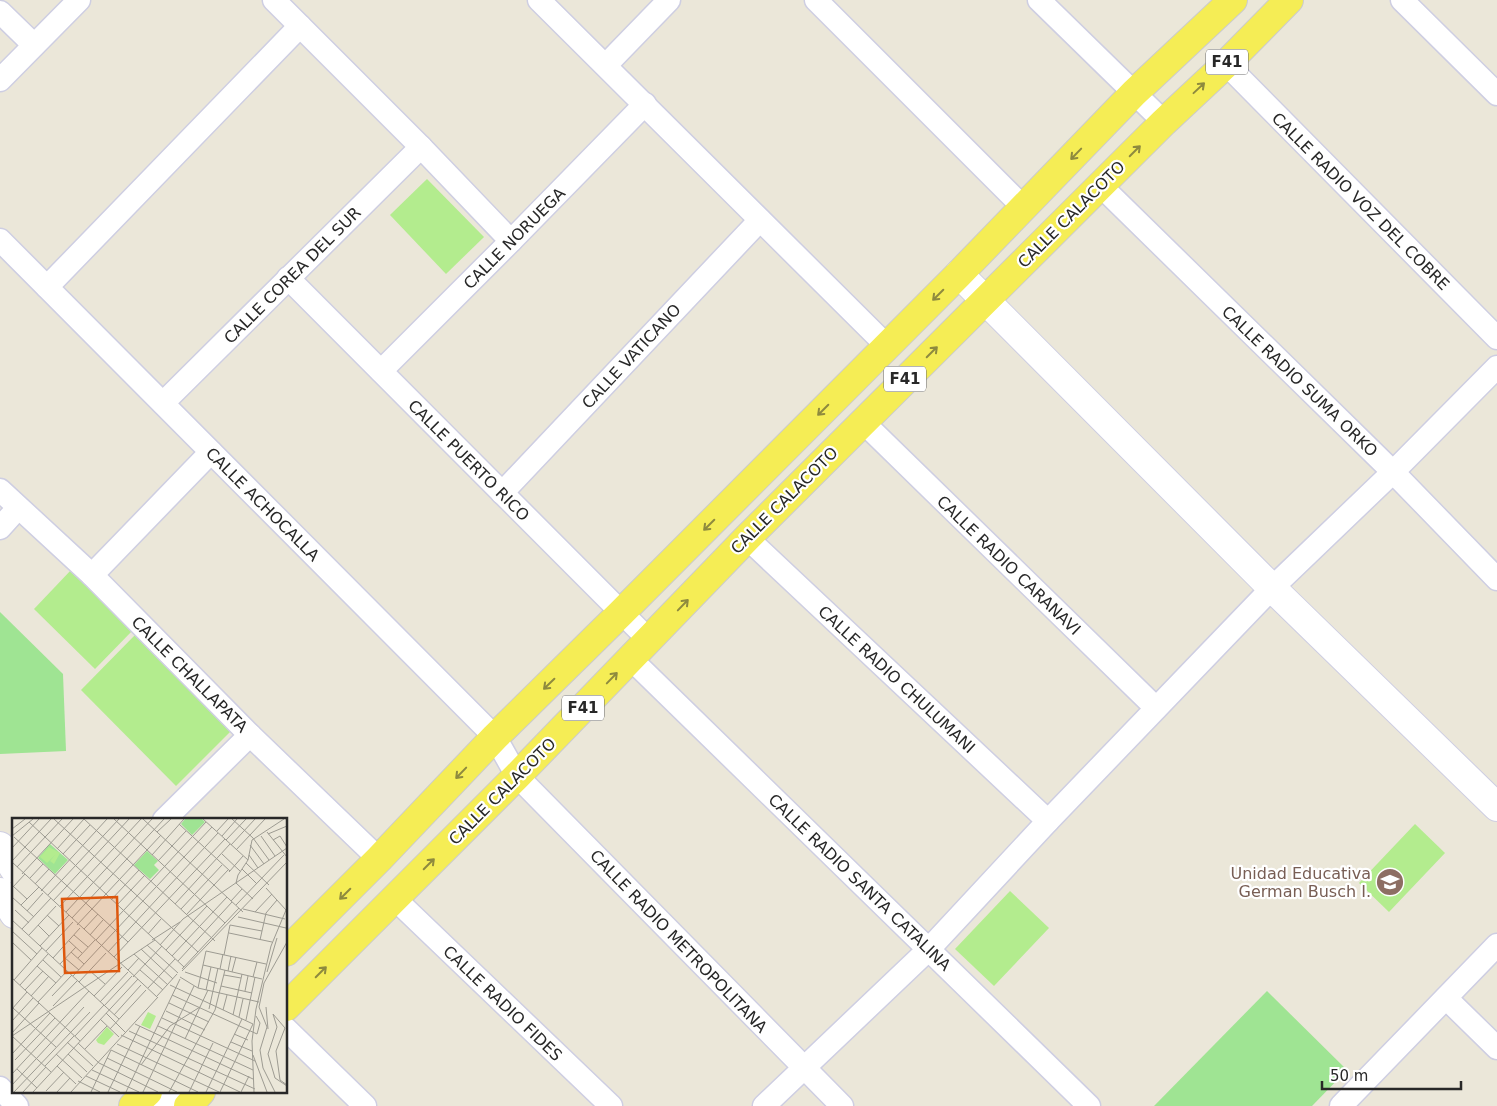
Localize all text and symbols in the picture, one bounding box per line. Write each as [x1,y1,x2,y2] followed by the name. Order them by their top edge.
[1206,50,1248,74] road number: F41
[1193,82,1206,94] one-way arrow
[1268,109,1453,294] street label: CALLE RADIO VOZ DEL COBRE
[1128,145,1141,157] one-way arrow
[1070,147,1082,160] one-way arrow
[1014,157,1129,272] street label: CALLE CALACOTO
[460,184,569,293] street label: CALLE NORUEGA
[220,203,365,348] street label: CALLE COREA DEL SUR
[932,289,944,301] one-way arrow
[578,300,685,413] street label: CALLE VATICANO
[1218,302,1381,461] street label: CALLE RADIO SUMA ORKO
[926,346,939,358] one-way arrow
[884,366,926,392] road number: F41
[404,396,533,525] street label: CALLE PUERTO RICO
[817,404,829,416] one-way arrow
[727,443,842,558] street label: CALLE CALACOTO
[202,444,323,565] street label: CALLE ACHOCALLA
[933,492,1084,639] street label: CALLE RADIO CARANAVI
[703,519,715,531] one-way arrow
[677,598,689,611] one-way arrow
[814,602,979,757] street label: CALLE RADIO CHULUMANI
[128,612,252,736] street label: CALLE CHALLAPATA
[606,672,618,685] one-way arrow
[543,678,555,690] one-way arrow
[562,696,604,720] road number: F41
[445,734,560,849] street label: CALLE CALACOTO
[455,766,467,779] one-way arrow
[765,790,955,975] street label: CALLE RADIO SANTA CATALINA
[12,818,288,1094] inset map
[586,846,771,1037] street label: CALLE RADIO METROPOLITANA
[423,858,435,871] one-way arrow
[1231,864,1371,901] place label: Unidad Educativa German Busch I.
[1375,867,1405,897] school or university icon: Unidad Educativa German Busch I.
[339,887,351,899] one-way arrow
[439,942,566,1065] street label: CALLE RADIO FIDES
[315,966,327,979] one-way arrow
[1322,1058,1461,1090] scale bar
[1330,1067,1368,1085] text: 50 m

